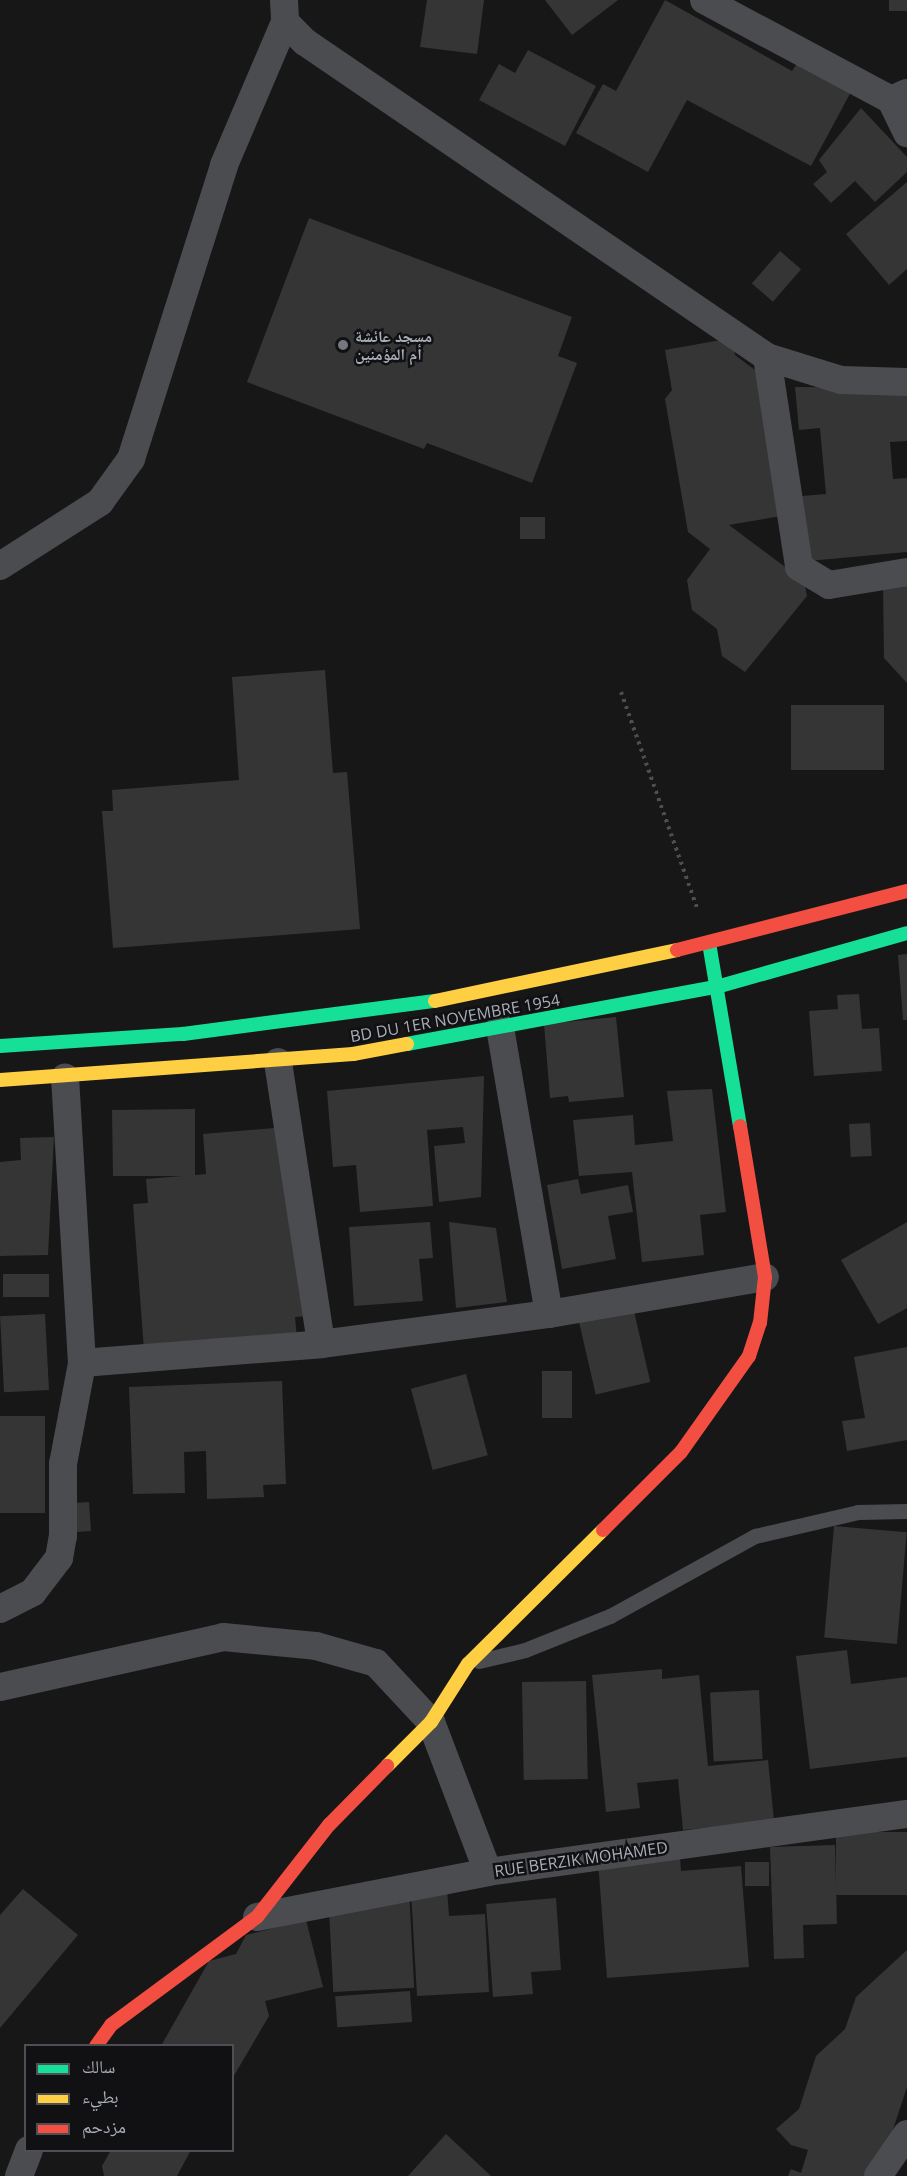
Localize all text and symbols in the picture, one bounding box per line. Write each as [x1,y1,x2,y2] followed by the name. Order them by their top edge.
[355,326,432,364] place label: مسجد عائشة أم المؤمنين
[336,338,350,352] marker: مسجد عائشة أم المؤمنين
[349,990,561,1046] street label: BD DU 1ER NOVEMBRE 1954
[493,1837,669,1881] street label: RUE BERZIK MOHAMED
[24,2044,234,2152] legend
[82,2054,115,2078] text: سالك
[82,2084,119,2108] text: بطيء
[82,2114,126,2138] text: مزدحم

